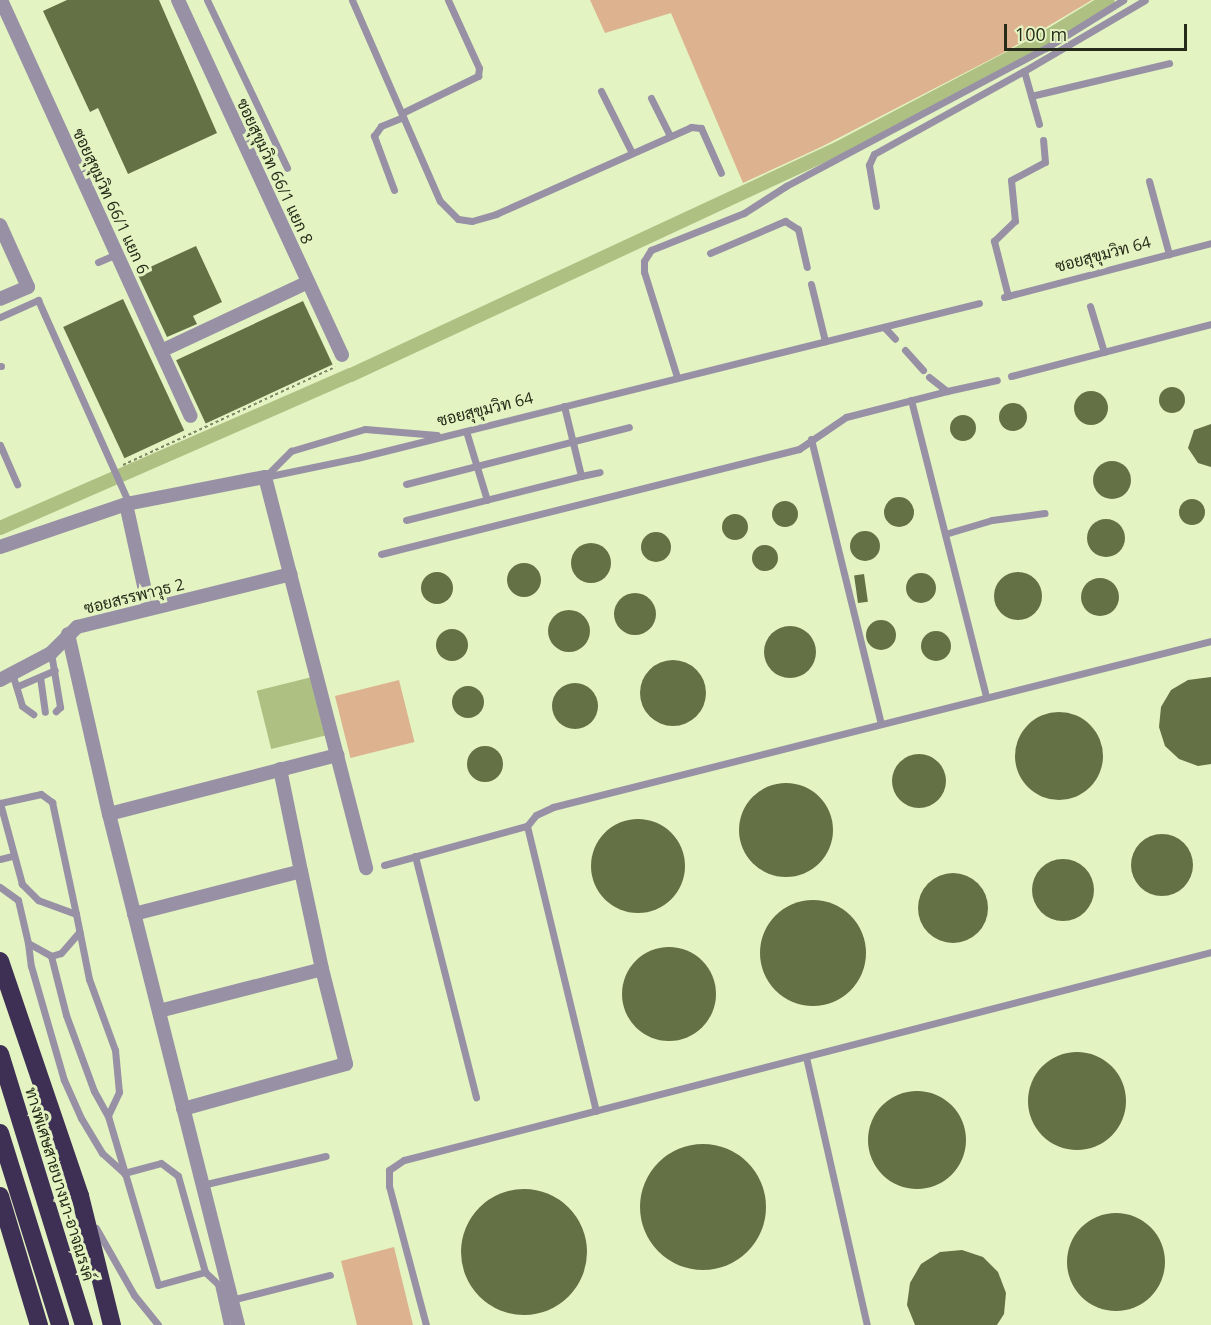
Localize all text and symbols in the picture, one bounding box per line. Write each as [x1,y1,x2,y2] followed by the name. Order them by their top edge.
[1007,12,1190,50] scale bar
[1015,22,1067,46] text: 100 m
[233,95,317,247] street label: ซอยสุขุมวิท 66/1 แยก 8
[69,125,153,277] street label: ซอยสุขุมวิท 66/1 แยก 6
[1053,232,1153,276] street label: ซอยสุขุมวิท 64
[435,388,535,430] street label: ซอยสุขุมวิท 64
[82,574,186,618] street label: ซอยสรรพาวุธ 2
[21,1085,99,1283] street label: ทางพิเศษสายบางนา-อาจณรงค์

